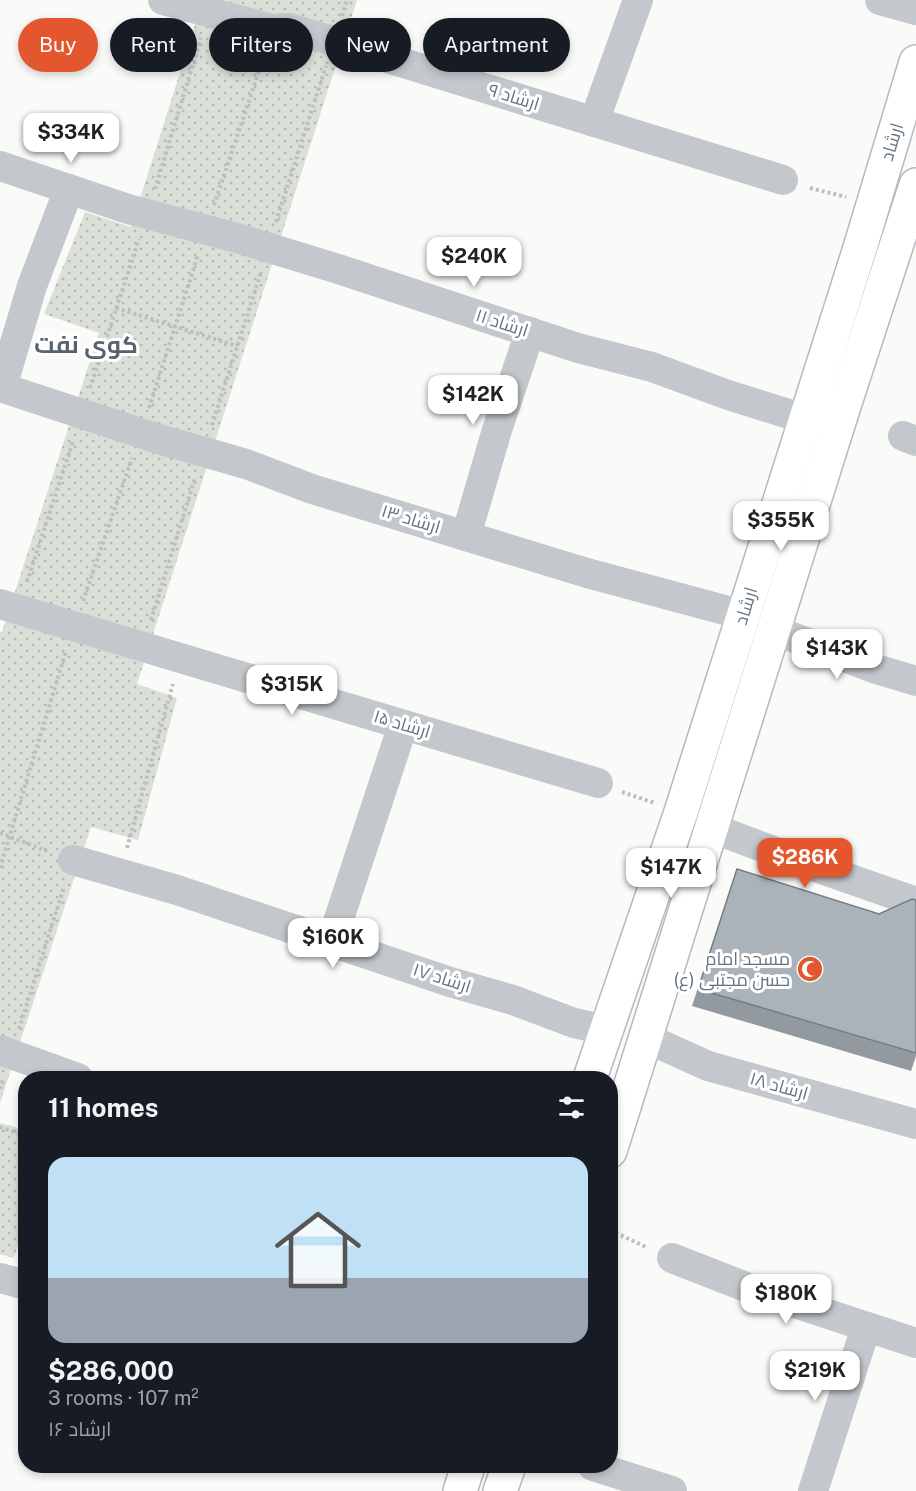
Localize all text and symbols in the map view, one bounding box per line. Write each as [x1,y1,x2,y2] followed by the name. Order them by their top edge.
[18,18,98,72] chip: Buy
[110,18,197,72] chip: Rent
[209,18,313,72] chip: Filters
[325,18,411,72] chip: New
[423,18,570,72] chip: Apartment
[486,79,542,115] street label: ارشاد ۹
[29,113,113,164] pin: $334K
[37,120,105,144] text: $334K
[876,120,908,164] street label: ارشاد
[432,237,516,288] pin: $240K
[441,244,507,268] text: $240K
[473,304,531,342] street label: ارشاد ۱۱
[34,330,138,359] district label: کوی نفت
[431,375,515,426] pin: $142K
[442,382,504,406] text: $142K
[379,500,443,538] street label: ارشاد ۱۳
[739,501,823,552] pin: $355K
[747,508,815,532] text: $355K
[730,584,762,628] street label: ارشاد
[795,629,879,680] pin: $143K
[806,636,868,660] text: $143K
[250,665,334,716] pin: $315K
[260,672,324,696] text: $315K
[371,705,433,743] street label: ارشاد ۱۵
[763,838,847,889] pin: $286K
[771,845,839,869] text: $286K
[629,848,713,899] pin: $147K
[640,855,702,879] text: $147K
[291,918,375,969] pin: $160K
[302,925,364,949] text: $160K
[674,948,790,992] place label: مسجد امام حسن مجتبی (ع)
[795,954,825,984] mosque icon: مسجد امام حسن مجتبی (ع)
[410,958,474,998] street label: ارشاد ۱۷
[747,1067,811,1105] street label: ارشاد ۱۸
[555,1091,588,1124] icon: filters
[48,1092,158,1123] text: 11 homes
[264,1196,372,1304] icon: home
[744,1274,828,1325] pin: $180K
[755,1281,817,1305] text: $180K
[773,1351,857,1402] pin: $219K
[48,1355,174,1386] text: $286,000
[784,1358,846,1382] text: $219K
[48,1386,199,1410] text: 3 rooms · 107 m²
[48,1417,111,1441] text: ارشاد ۱۶

